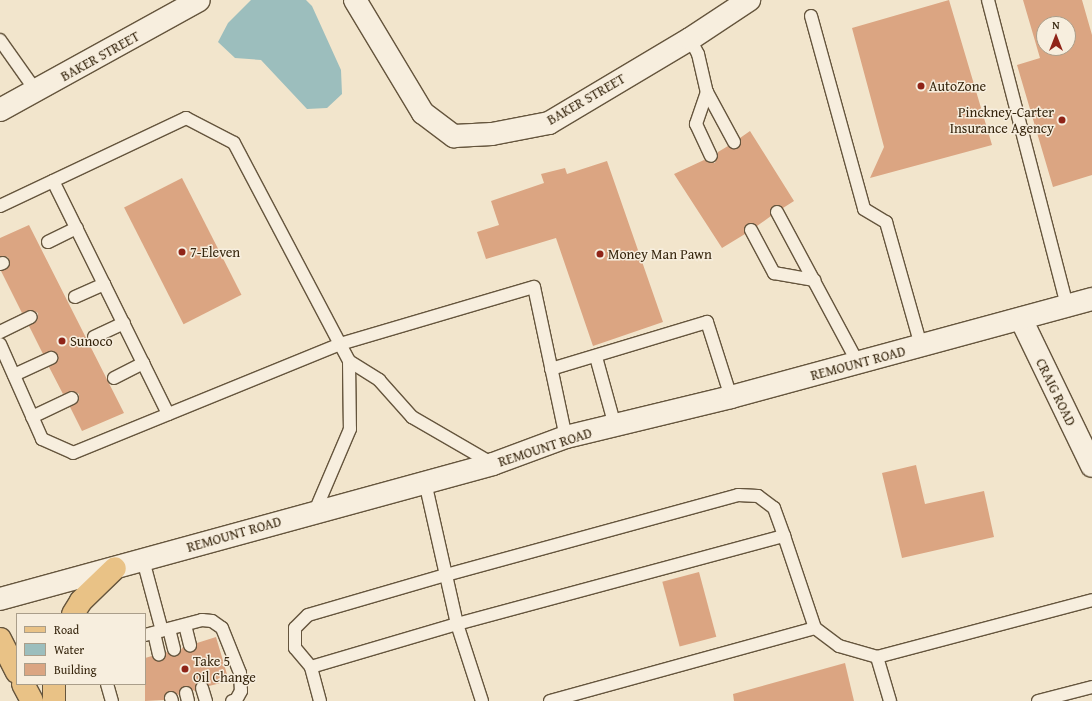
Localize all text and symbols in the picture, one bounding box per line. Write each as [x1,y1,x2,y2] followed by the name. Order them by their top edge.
[1036,16,1076,56] north arrow
[1052,17,1060,33] text: N
[58,27,142,85] street label: BAKER STREET
[544,70,628,128] street label: BAKER STREET
[929,78,986,94] place label: AutoZone
[916,81,926,91] marker: AutoZone
[950,104,1054,136] place label: Pinckney-Carter Insurance Agency
[1057,115,1067,125] marker: Pinckney-Carter Insurance Agency
[190,244,240,260] place label: 7-Eleven
[608,246,712,262] place label: Money Man Pawn
[177,247,187,257] marker: 7-Eleven
[595,249,605,259] marker: Money Man Pawn
[70,333,113,349] place label: Sunoco
[57,336,67,346] marker: Sunoco
[809,342,907,384] street label: REMOUNT ROAD
[1032,356,1080,428] street label: CRAIG ROAD
[496,424,594,470] street label: REMOUNT ROAD
[185,512,283,556] street label: REMOUNT ROAD
[16,613,146,685] legend
[54,621,79,638] text: Road
[54,641,84,658] text: Water
[193,653,256,686] place label: Take 5 Oil Change
[54,661,97,678] text: Building
[180,664,190,674] marker: Take 5 Oil Change

